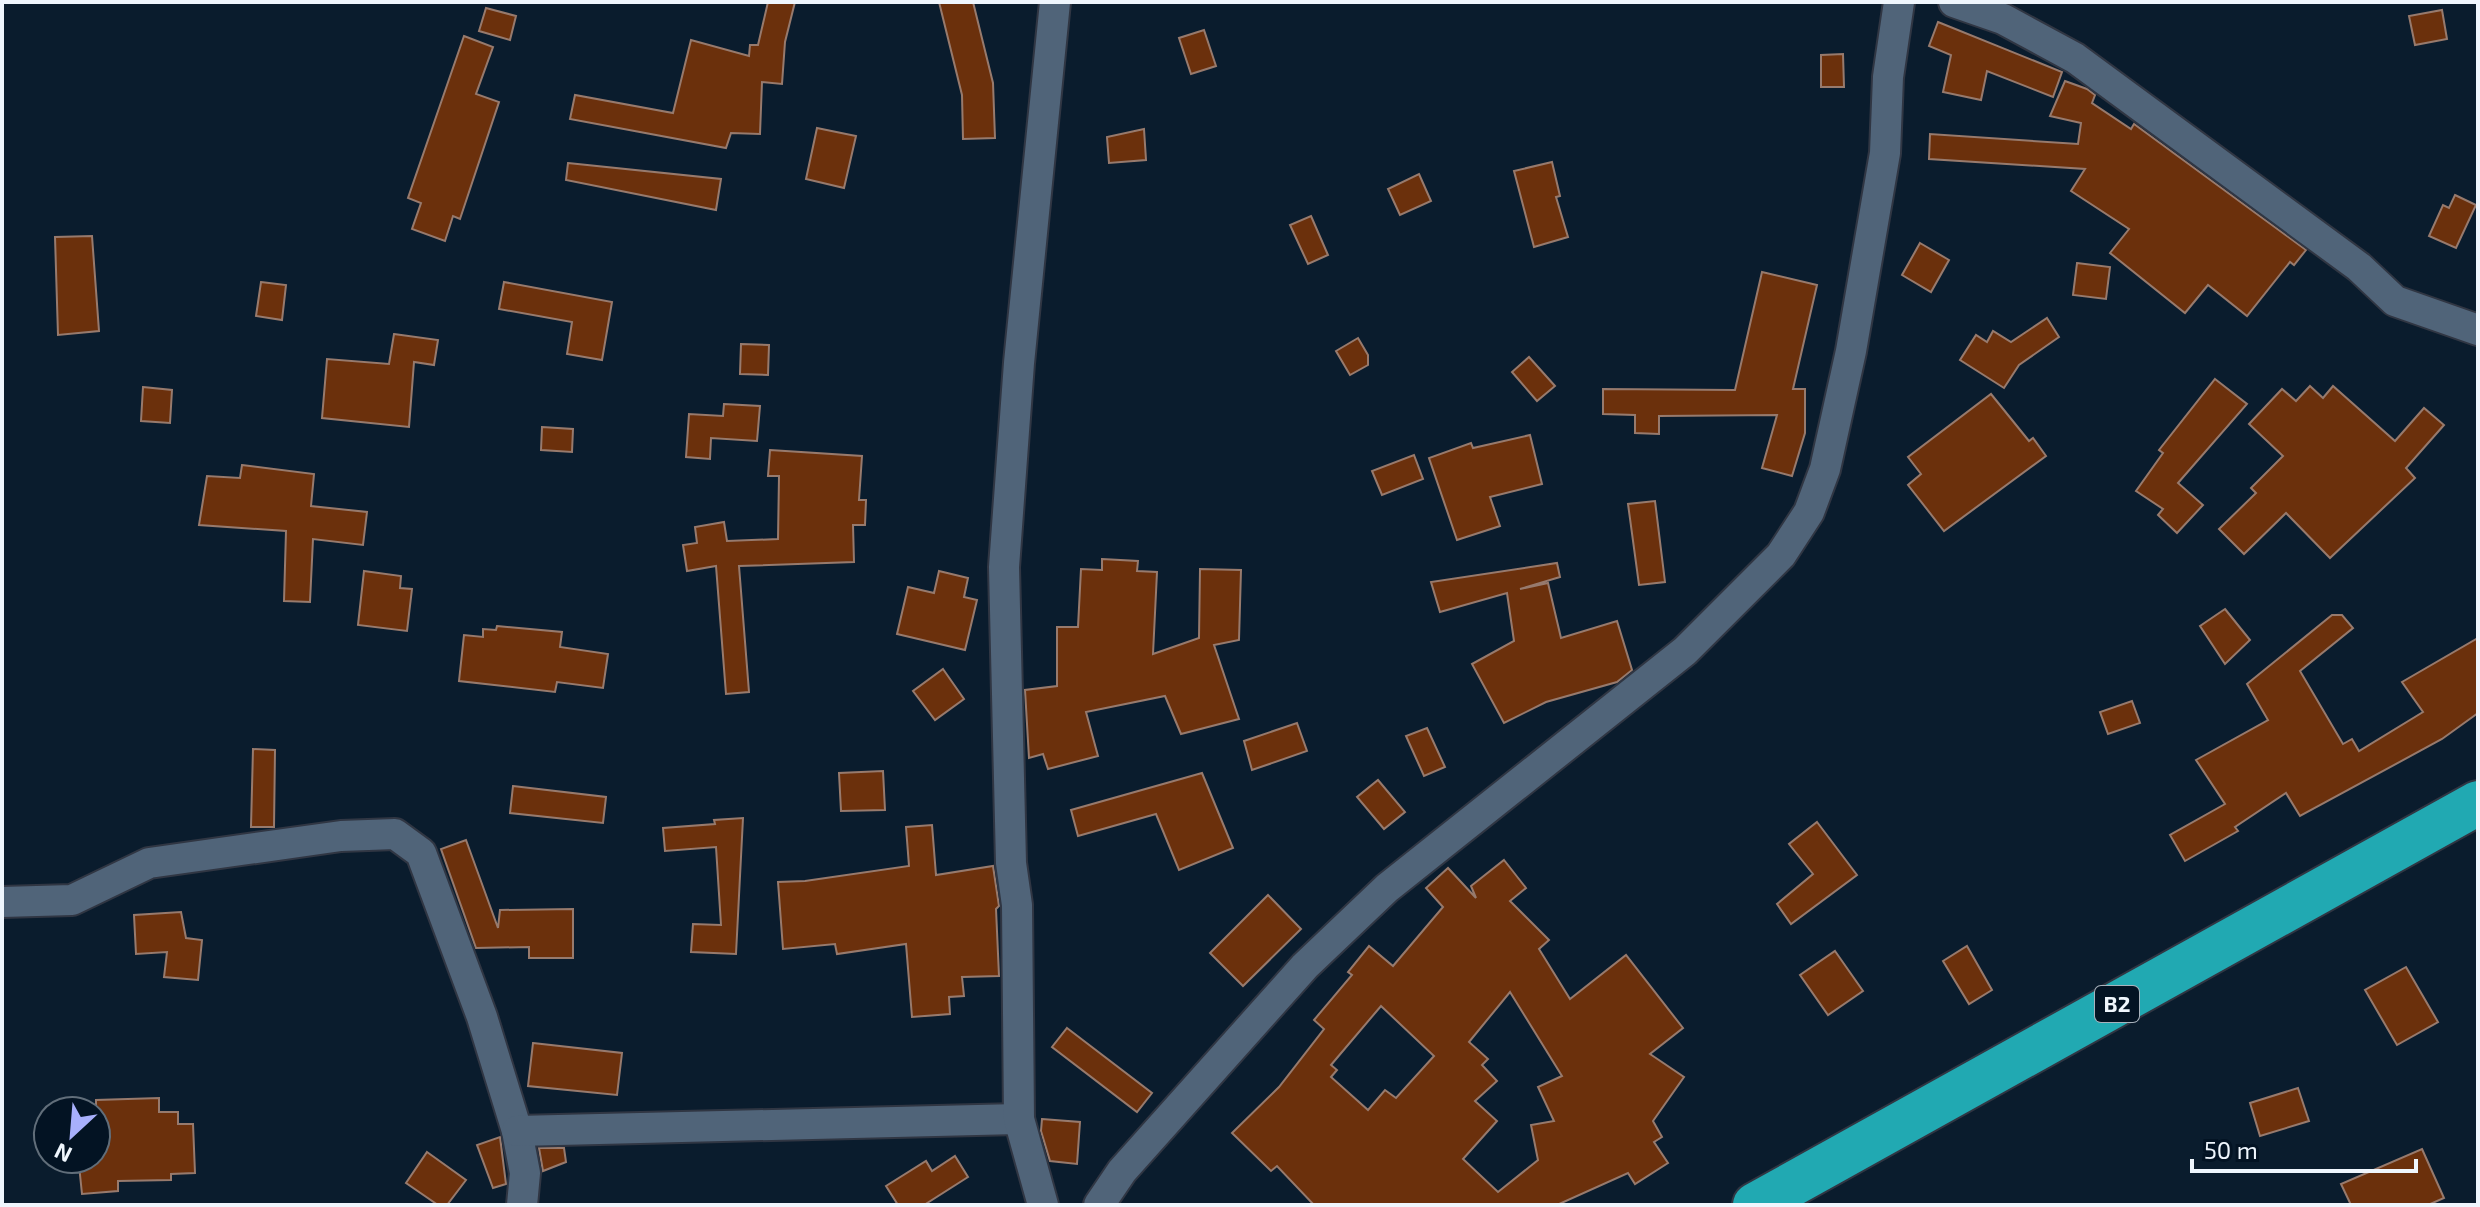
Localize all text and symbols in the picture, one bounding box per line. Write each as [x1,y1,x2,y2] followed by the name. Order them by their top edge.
[2095,986,2139,1022] road number: B2
[32,1095,112,1175] north arrow
[2192,1123,2416,1173] scale bar
[2204,1135,2258,1164] text: 50 m
[50,1139,76,1169] text: N

